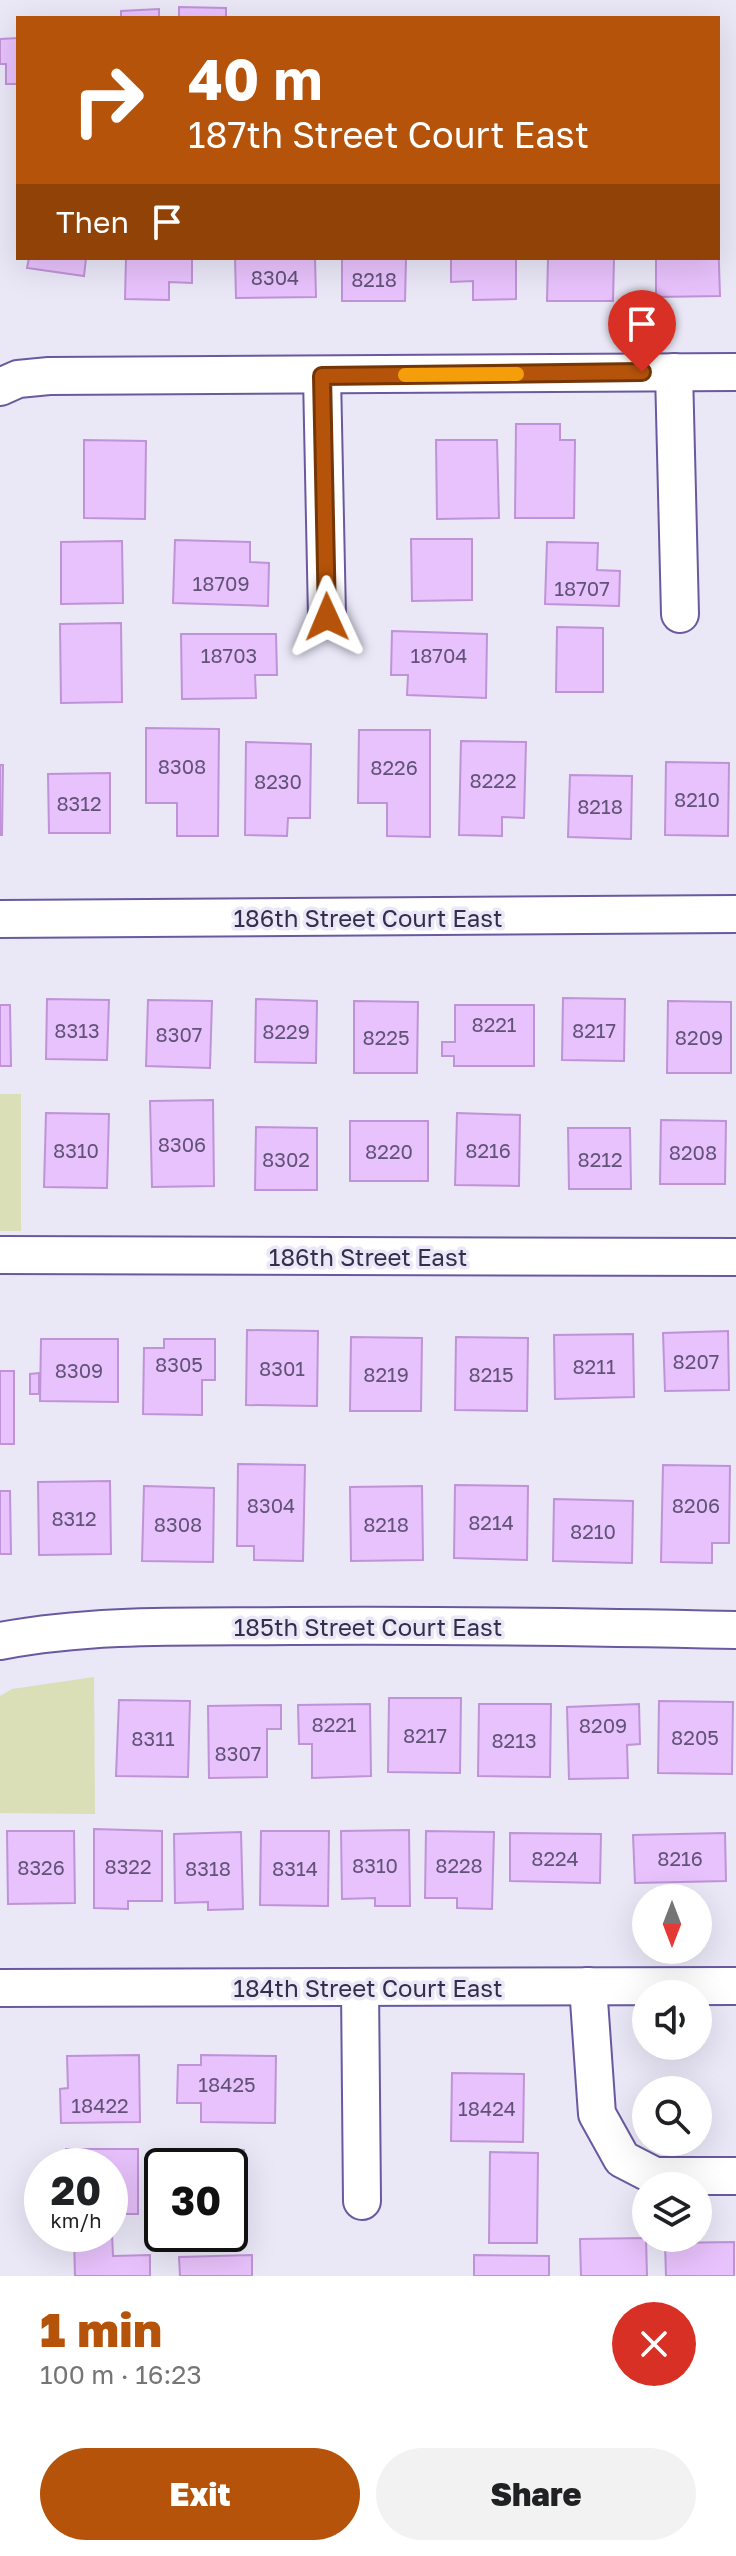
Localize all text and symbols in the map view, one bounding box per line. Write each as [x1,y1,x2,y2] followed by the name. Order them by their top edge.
[188,45,322,112] text: 40 m
[56,48,160,152] icon: right
[188,113,589,156] text: 187th Street Court East
[145,200,189,244] icon: arrive
[56,204,129,240] text: Then
[251,265,299,289] house number: 8304
[351,267,397,291] house number: 8218
[608,290,676,372] pin
[620,302,664,346] icon: arrive
[193,571,250,595] house number: 18709
[285,575,369,659] position arrow
[554,576,610,600] house number: 18707
[201,643,257,667] house number: 18703
[410,643,468,667] house number: 18704
[158,754,206,778] house number: 8308
[370,755,418,779] house number: 8226
[470,768,517,792] house number: 8222
[254,769,302,793] house number: 8230
[674,787,720,811] house number: 8210
[56,791,102,815] house number: 8312
[577,794,623,818] house number: 8218
[233,903,503,932] street label: 186th Street Court East
[471,1012,517,1036] house number: 8221
[54,1018,100,1042] house number: 8313
[572,1018,616,1042] house number: 8217
[262,1019,310,1043] house number: 8229
[156,1022,202,1046] house number: 8307
[363,1025,410,1049] house number: 8225
[675,1025,723,1049] house number: 8209
[158,1132,206,1156] house number: 8306
[53,1138,99,1162] house number: 8310
[465,1138,511,1162] house number: 8216
[365,1139,413,1163] house number: 8220
[669,1140,717,1164] house number: 8208
[262,1147,310,1171] house number: 8302
[577,1147,623,1171] house number: 8212
[269,1242,467,1271] street label: 186th Street East
[673,1349,719,1373] house number: 8207
[155,1352,203,1376] house number: 8305
[572,1354,616,1378] house number: 8211
[259,1356,305,1380] house number: 8301
[55,1358,103,1382] house number: 8309
[363,1362,409,1386] house number: 8219
[468,1362,514,1386] house number: 8215
[247,1493,295,1517] house number: 8304
[672,1493,720,1517] house number: 8206
[51,1506,97,1530] house number: 8312
[468,1510,514,1534] house number: 8214
[154,1512,202,1536] house number: 8308
[363,1512,409,1536] house number: 8218
[570,1519,616,1543] house number: 8210
[234,1612,502,1641] street label: 185th Street Court East
[311,1712,357,1736] house number: 8221
[579,1713,627,1737] house number: 8209
[403,1723,447,1747] house number: 8217
[671,1725,719,1749] house number: 8205
[131,1726,175,1750] house number: 8311
[491,1728,537,1752] house number: 8213
[215,1741,261,1765] house number: 8307
[531,1846,579,1870] house number: 8224
[657,1846,703,1870] house number: 8216
[352,1853,398,1877] house number: 8310
[435,1853,483,1877] house number: 8228
[104,1854,152,1878] house number: 8322
[17,1855,65,1879] house number: 8326
[185,1856,231,1880] house number: 8318
[272,1856,318,1880] house number: 8314
[632,1884,712,1964] north arrow
[632,1884,712,2252] map controls
[233,1973,503,2002] street label: 184th Street Court East
[632,1980,712,2060] button: sound
[198,2072,256,2096] house number: 18425
[632,2076,712,2156] button: search
[71,2093,129,2117] house number: 18422
[458,2096,516,2120] house number: 18424
[144,2148,248,2252] speed limit sign: 30
[51,2166,101,2214] text: 20
[632,2172,712,2252] button: layers
[51,2208,101,2232] text: km/h
[40,2300,162,2358] text: 1 min
[612,2302,696,2386] button: close
[40,2359,202,2390] text: 100 m · 16:23
[40,2448,360,2540] button: Exit
[376,2448,696,2540] button: Share

